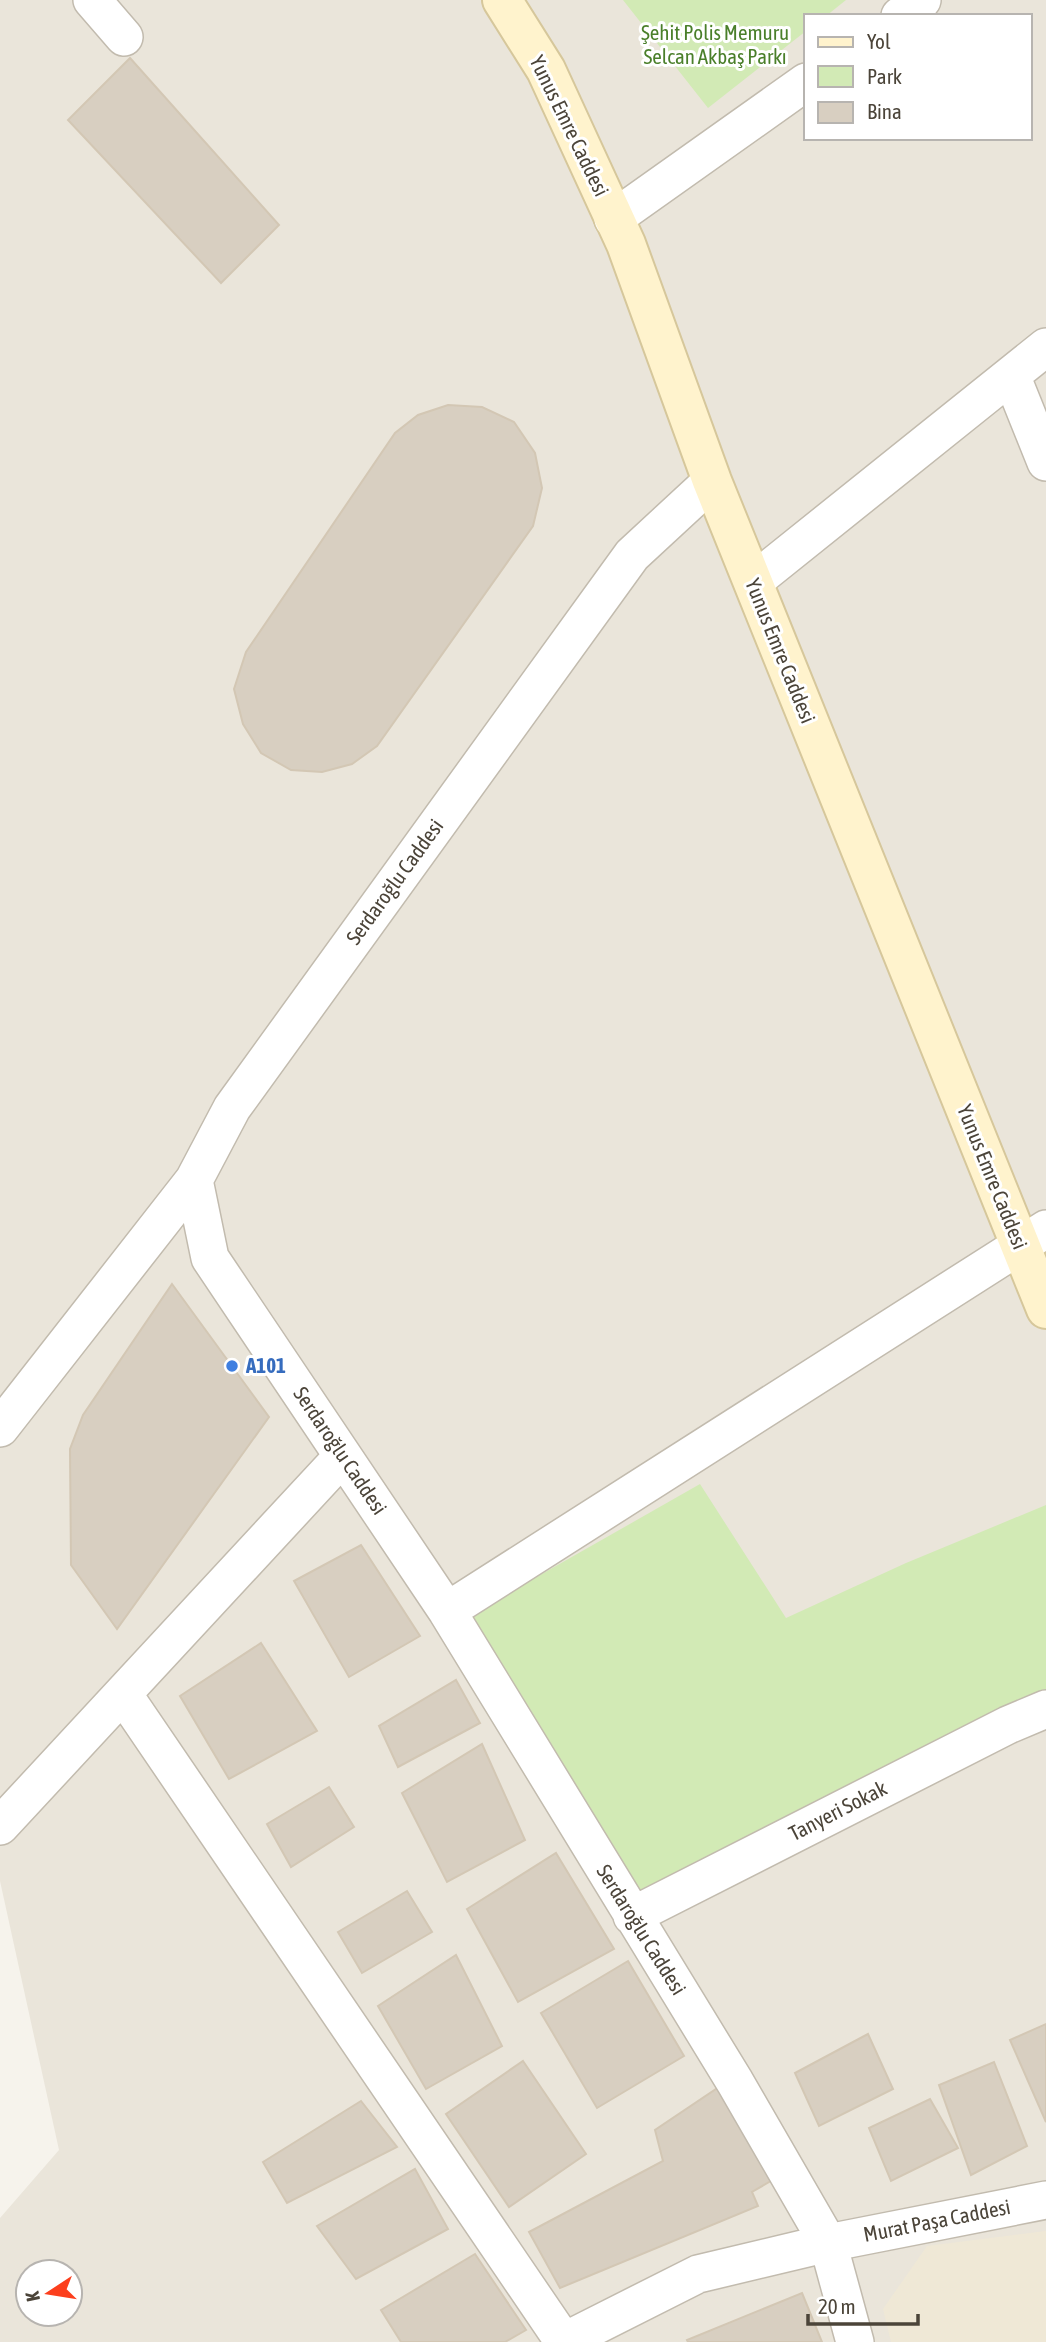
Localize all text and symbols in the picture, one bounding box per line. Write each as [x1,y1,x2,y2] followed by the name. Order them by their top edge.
[804,14,1032,140] legend
[641,20,789,68] park label: Şehit Polis Memuru Selcan Akbaş Parkı
[867,29,891,53] text: Yol
[525,51,614,200] street label: Yunus Emre Caddesi
[867,64,902,88] text: Park
[867,99,902,123] text: Bina
[741,575,821,726] street label: Yunus Emre Caddesi
[341,814,448,949] street label: Serdaroğlu Caddesi
[953,1101,1033,1252] street label: Yunus Emre Caddesi
[245,1353,286,1377] place label: A101
[224,1358,240,1374] marker: A101
[289,1382,392,1519] street label: Serdaroğlu Caddesi
[785,1775,890,1845] street label: Tanyeri Sokak
[592,1860,691,1999] street label: Serdaroğlu Caddesi
[861,2194,1012,2246] street label: Murat Paşa Caddesi
[14,2258,84,2328] north arrow
[808,2282,918,2326] scale bar
[21,2289,44,2303] text: K
[818,2294,856,2318] text: 20 m

